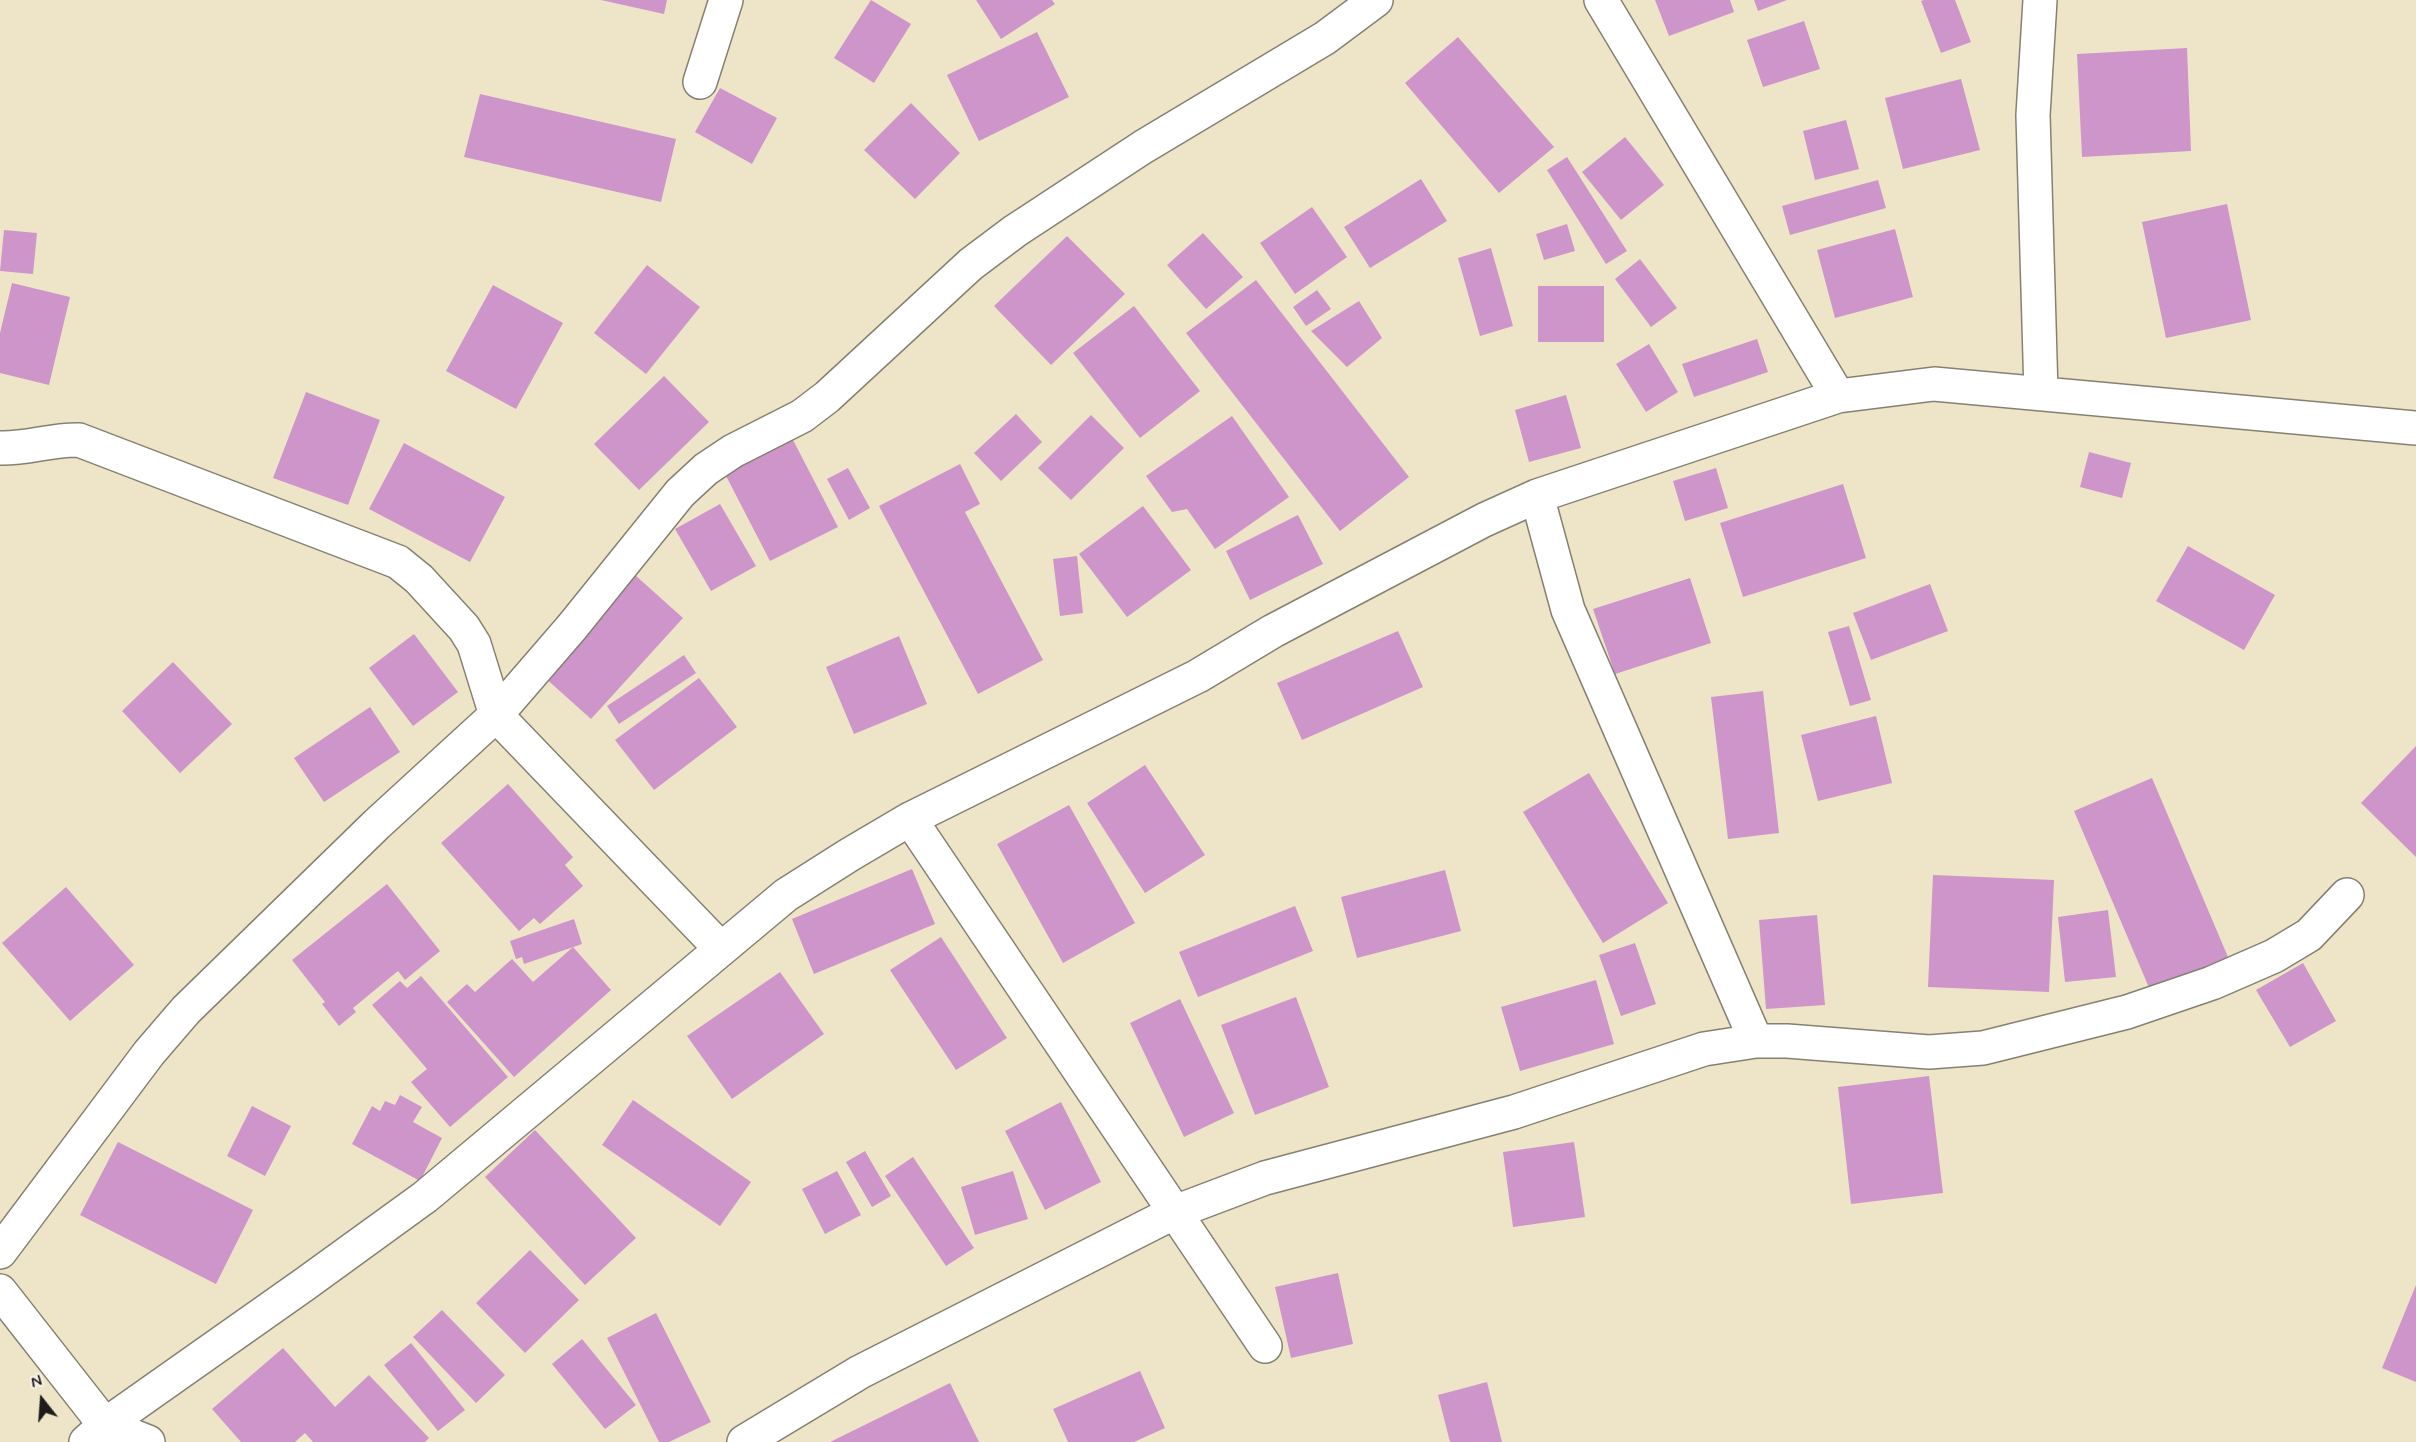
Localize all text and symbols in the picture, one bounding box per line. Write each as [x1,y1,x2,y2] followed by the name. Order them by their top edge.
[12,1370,72,1430] north arrow
[28,1371,45,1394] text: N

